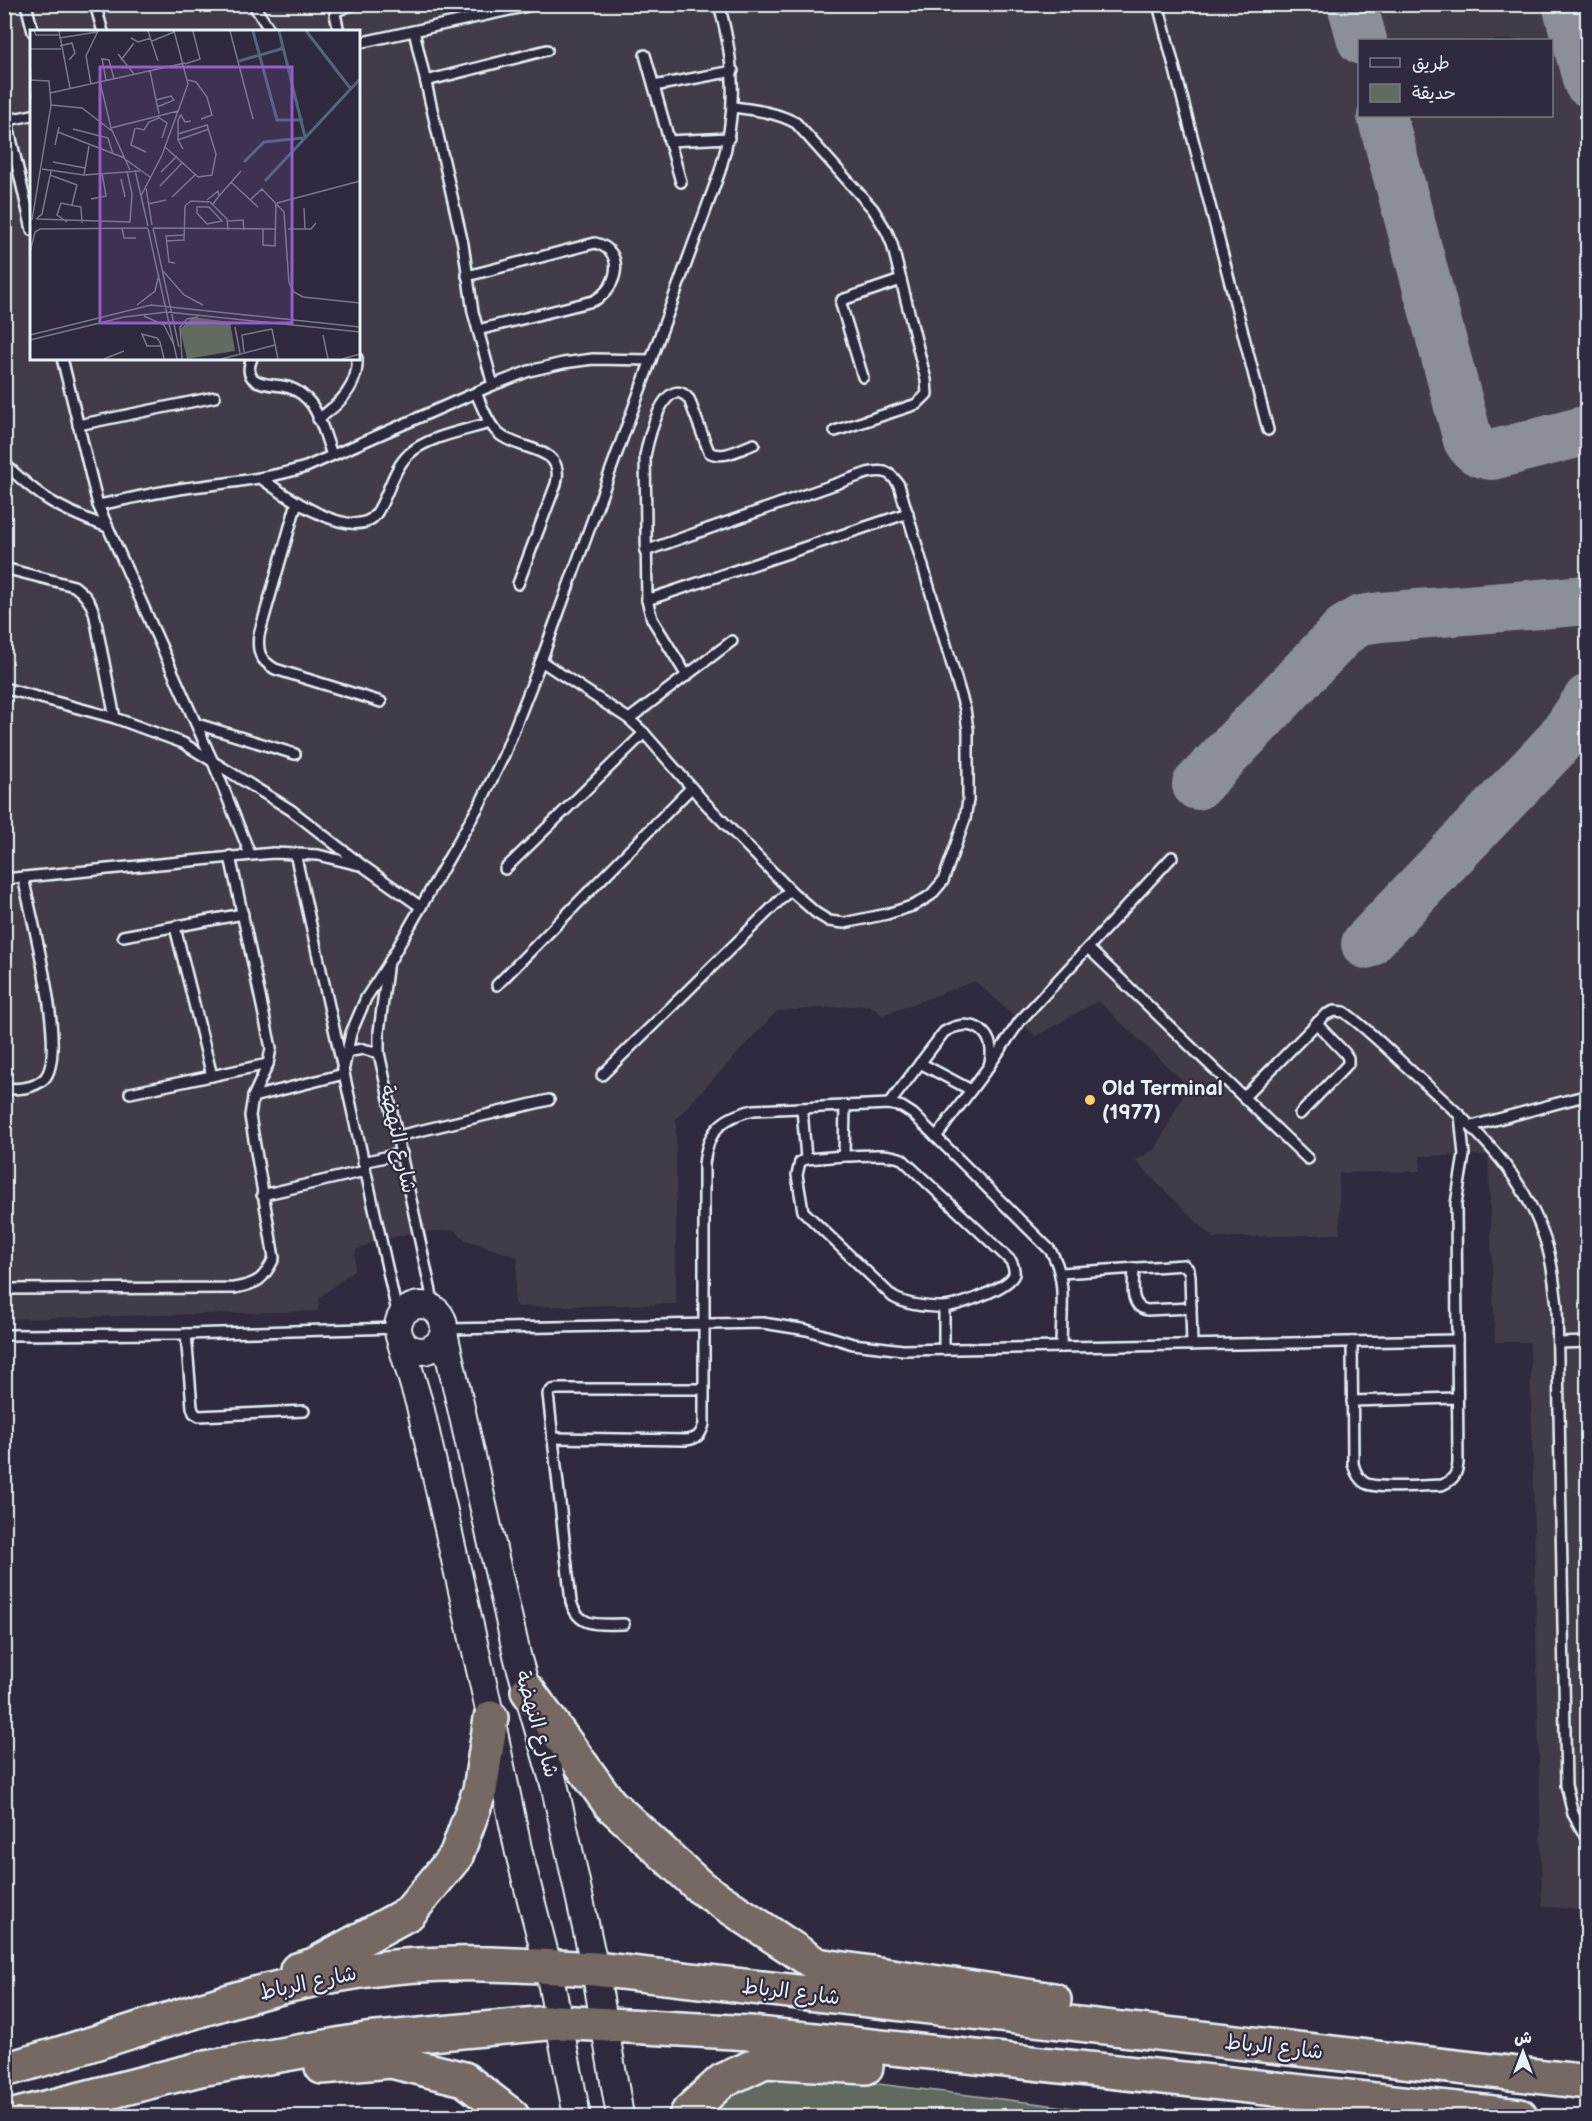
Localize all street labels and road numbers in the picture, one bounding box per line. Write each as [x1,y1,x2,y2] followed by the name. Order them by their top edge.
[372,1082,422,1196] street label: شارع النهضة
[508,1668,564,1781] street label: شارع النهضة
[257,1961,359,2007] street label: شارع الرباط
[740,1974,842,2012] street label: شارع الرباط
[1223,2029,1324,2067] street label: شارع الرباط

